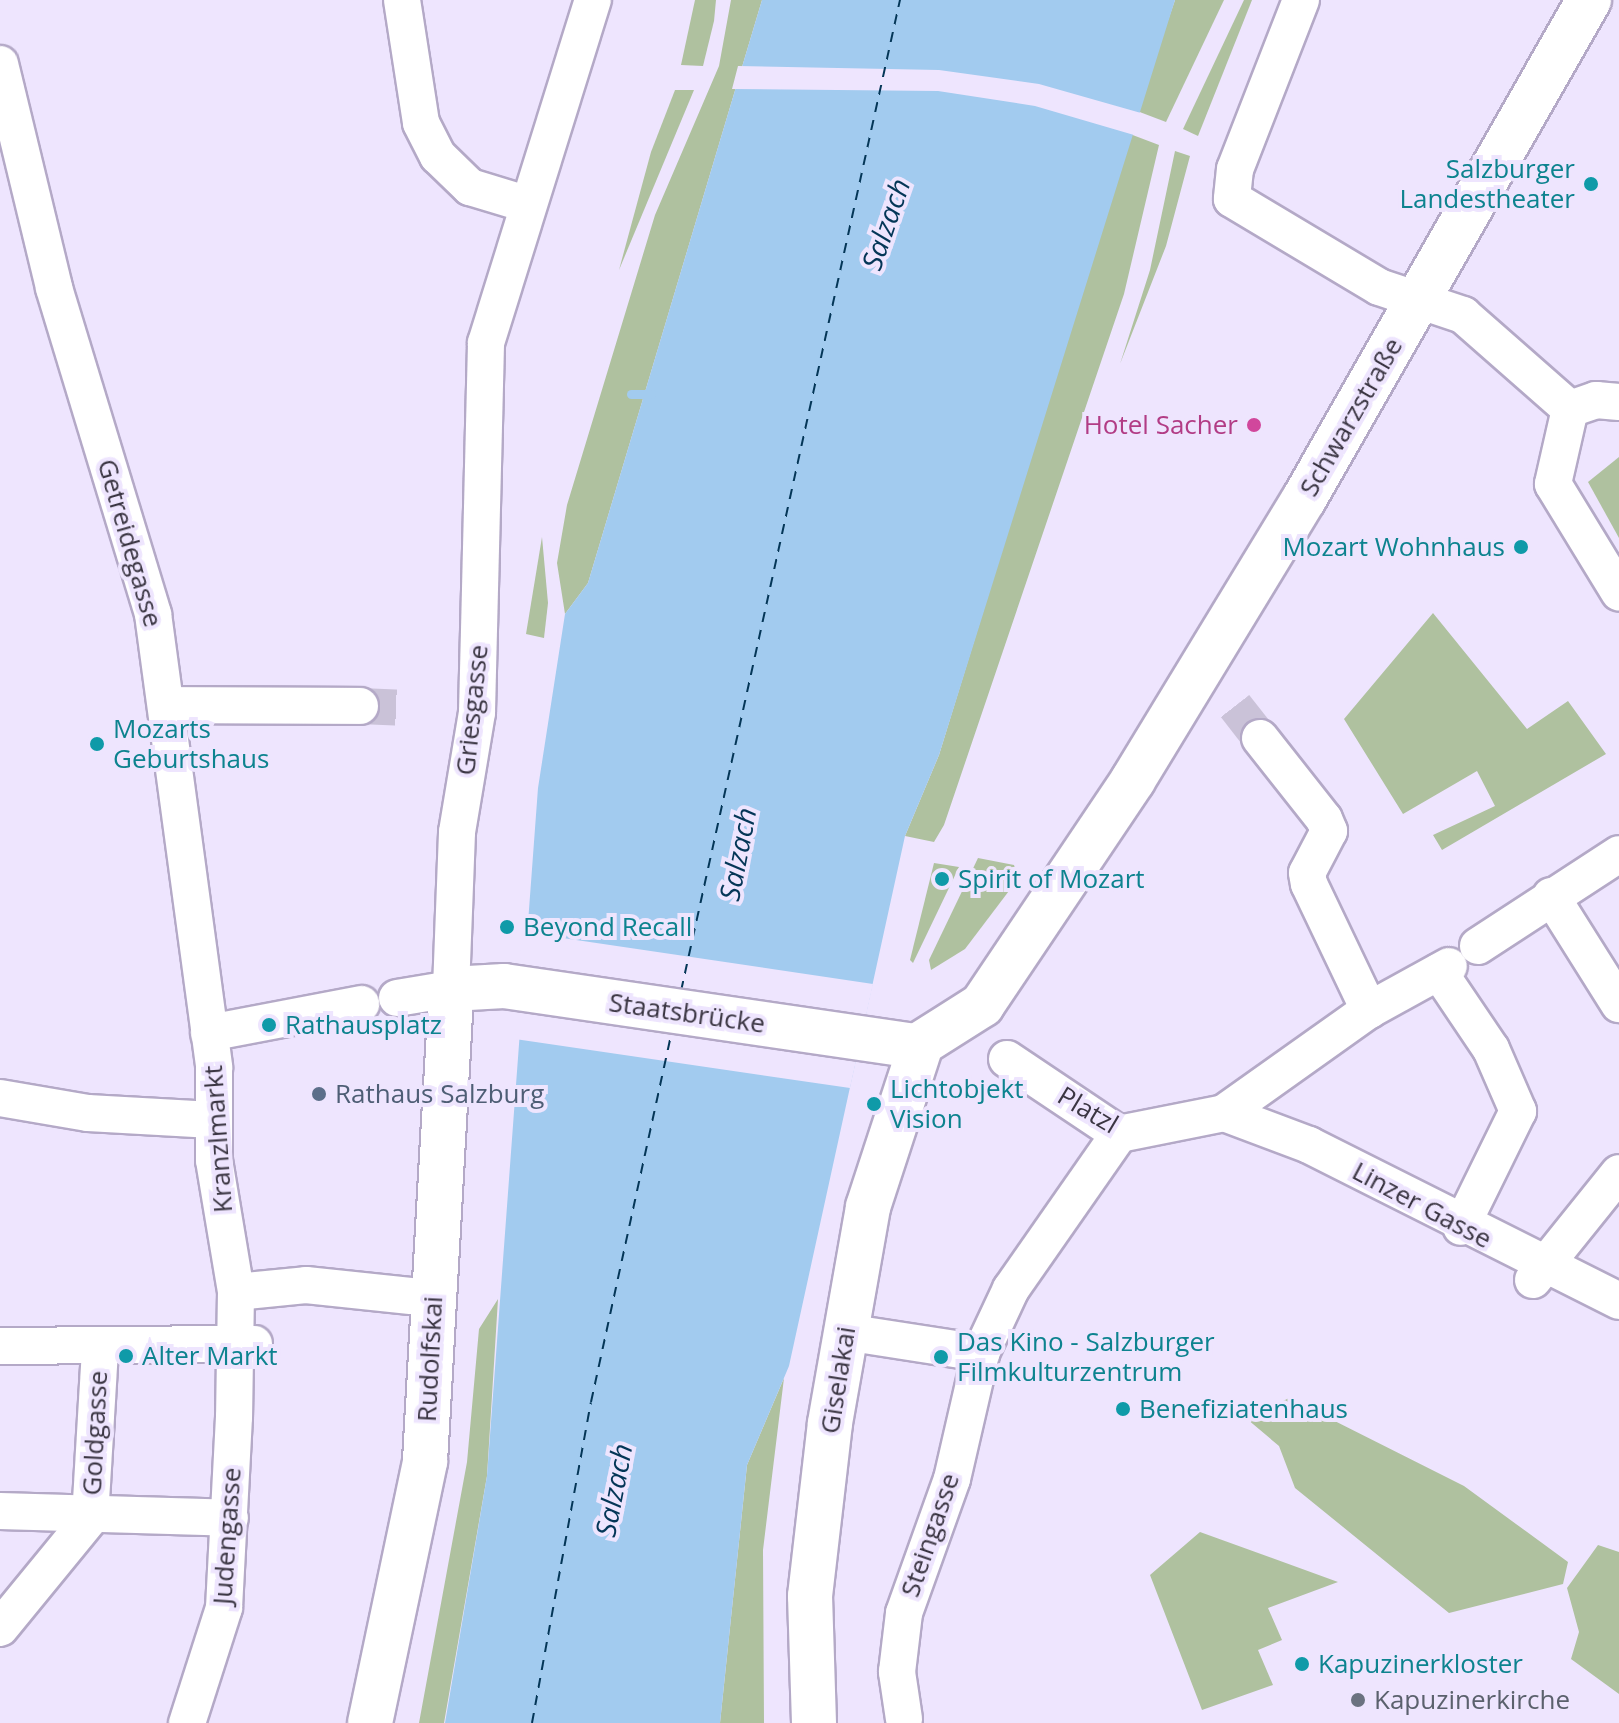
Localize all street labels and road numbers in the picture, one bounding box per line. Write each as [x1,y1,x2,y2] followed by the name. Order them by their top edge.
[1293,332,1409,502] street label: Schwarzstraße
[91,456,169,630] street label: Getreidegasse
[450,643,494,777] street label: Griesgasse
[607,987,767,1039] street label: Staatsbrücke
[197,1064,239,1214] street label: Kranzlmarkt
[1052,1080,1124,1140] street label: Platzl
[1347,1155,1497,1255] street label: Linzer Gasse
[411,1295,449,1423] street label: Rudolfskai
[814,1324,862,1436] street label: Giselakai
[76,1370,114,1496] street label: Goldgasse
[207,1466,247,1606] street label: Judengasse
[894,1469,966,1601] street label: Steingasse

